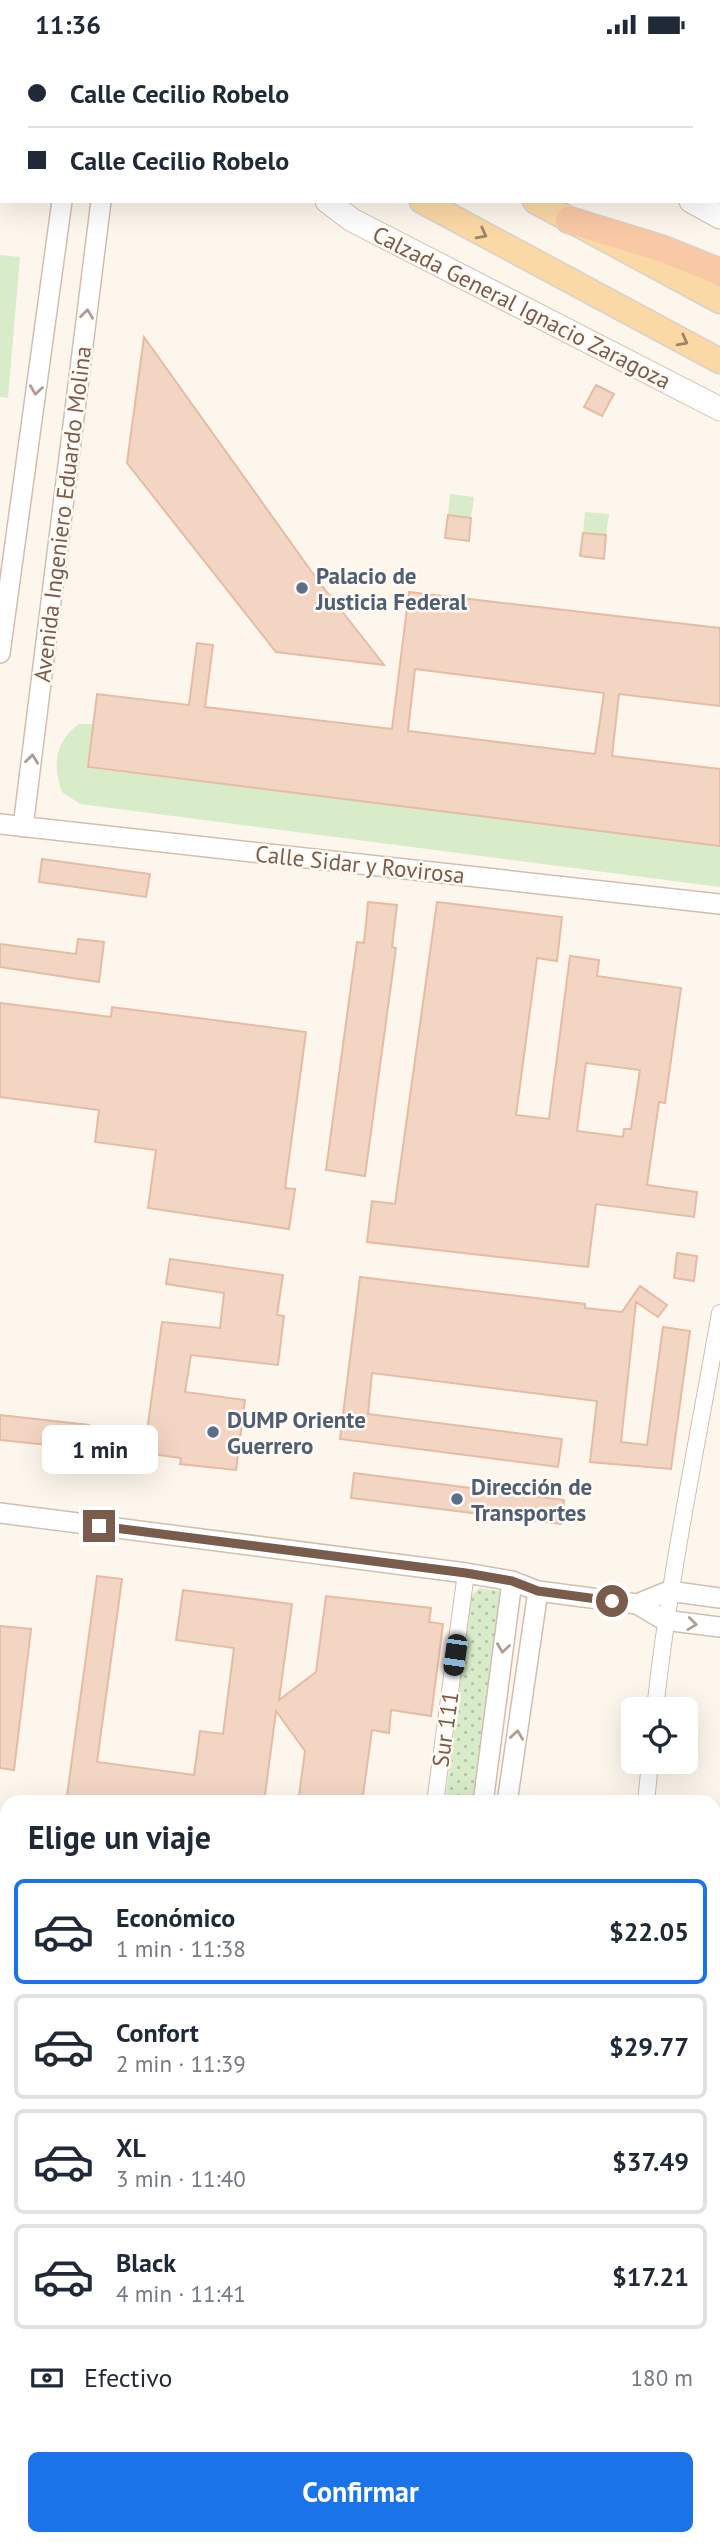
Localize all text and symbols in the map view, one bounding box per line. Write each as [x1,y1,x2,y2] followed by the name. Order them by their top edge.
[35,8,101,41] text: 11:36
[70,77,289,110] text: Calle Cecilio Robelo
[70,144,289,177] text: Calle Cecilio Robelo
[368,219,676,395] street label: Calzada General Ignacio Zaragoza
[475,225,488,239] one-way arrow
[79,308,94,320] one-way arrow
[676,333,688,347] one-way arrow
[27,344,97,684] street label: Avenida Ingeniero Eduardo Molina
[29,384,44,396] one-way arrow
[315,561,467,616] place label: Palacio de Justicia Federal
[294,580,310,596] marker: Palacio de Justicia Federal
[24,753,39,765] one-way arrow
[254,839,466,889] street label: Calle Sidar y Rovirosa
[227,1405,366,1460] place label: DUMP Oriente Guerrero
[205,1424,221,1440] marker: DUMP Oriente Guerrero
[41,1425,157,1473] callout: 1 min
[72,1435,128,1464] text: 1 min
[471,1472,592,1527] place label: Dirección de Transportes
[449,1491,465,1507] marker: Dirección de Transportes
[83,1510,115,1542] route end
[596,1585,628,1617] route start
[686,1616,698,1631] one-way arrow
[442,1633,469,1677] car
[496,1642,511,1654] one-way arrow
[425,1689,465,1769] street label: Sur 111
[621,1697,698,1774] map controls
[621,1697,698,1774] button: locate
[509,1729,524,1741] one-way arrow
[28,1816,211,1858] text: Elige un viaje
[32,1900,95,1963] icon: car
[116,1901,235,1934] text: Económico
[609,1915,689,1948] text: $22.05
[116,1934,246,1963] text: 1 min · 11:38
[32,2015,95,2078] icon: car
[116,2016,199,2049] text: Confort
[609,2030,689,2063] text: $29.77
[116,2049,246,2078] text: 2 min · 11:39
[32,2130,95,2193] icon: car
[116,2131,146,2164] text: XL
[612,2145,689,2178] text: $37.49
[116,2164,246,2193] text: 3 min · 11:40
[32,2245,95,2308] icon: car
[116,2246,176,2279] text: Black
[612,2260,689,2293] text: $17.21
[116,2279,246,2308] text: 4 min · 11:41
[28,2359,66,2397] icon: cash
[84,2361,173,2394] text: Efectivo
[631,2363,693,2392] text: 180 m
[28,2452,693,2532] button: Confirmar

